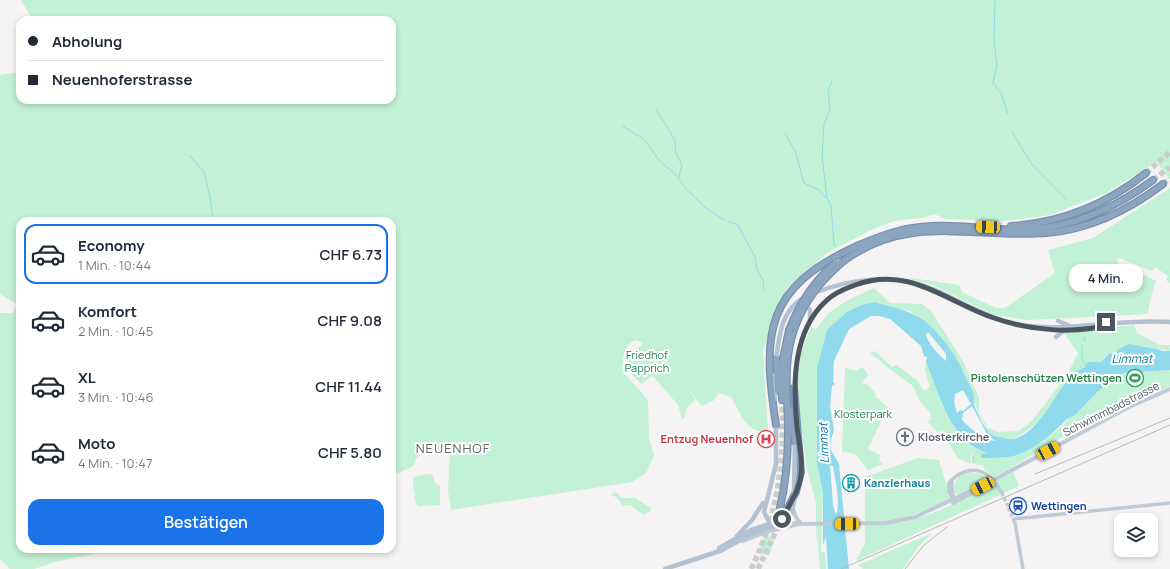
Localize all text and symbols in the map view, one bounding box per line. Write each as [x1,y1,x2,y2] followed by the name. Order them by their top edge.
[52,31,122,52] text: Abholung
[52,69,192,90] text: Neuenhoferstrasse
[976,221,1000,233] car
[78,235,145,256] text: Economy
[30,236,66,272] icon: car
[320,244,382,265] text: CHF 6.73
[78,256,151,274] text: 1 Min. · 10:44
[1069,264,1143,292] callout: 4 Min.
[1088,269,1124,287] text: 4 Min.
[78,301,137,322] text: Komfort
[30,302,66,338] icon: car
[318,310,382,331] text: CHF 9.08
[1097,313,1115,331] route end
[78,322,153,340] text: 2 Min. · 10:45
[625,347,669,375] park label: Friedhof Papprich
[1112,350,1154,367] water label: Limmat
[78,367,96,388] text: XL
[30,368,66,404] icon: car
[1125,368,1145,388] sports icon: Pistolenschützen Wettingen
[971,370,1122,385] place label: Pistolenschützen Wettingen
[315,376,382,397] text: CHF 11.44
[1060,378,1162,439] street label: Schwimmbadstrasse
[78,388,154,406] text: 3 Min. · 10:46
[834,406,893,421] park label: Klosterpark
[814,421,833,464] water label: Limmat
[895,427,915,447] church icon: Klosterkirche
[756,429,776,449] hospital icon: Entzug Neuenhof
[918,429,990,444] place label: Klosterkirche
[661,431,754,446] place label: Entzug Neuenhof
[78,433,115,454] text: Moto
[30,434,66,470] icon: car
[416,439,490,457] district label: NEUENHOF
[1035,440,1061,462] car
[318,442,382,463] text: CHF 5.80
[78,454,152,472] text: 4 Min. · 10:47
[841,473,861,493] building icon: Kanzlerhaus
[864,475,930,490] place label: Kanzlerhaus
[970,475,996,497] car
[1008,496,1028,516] station icon: Wettingen
[1031,498,1087,513] place label: Wettingen
[28,499,384,545] button: Bestätigen
[773,510,791,528] route start
[1114,513,1158,557] map controls
[1114,513,1158,557] button: layers
[835,518,859,530] car

